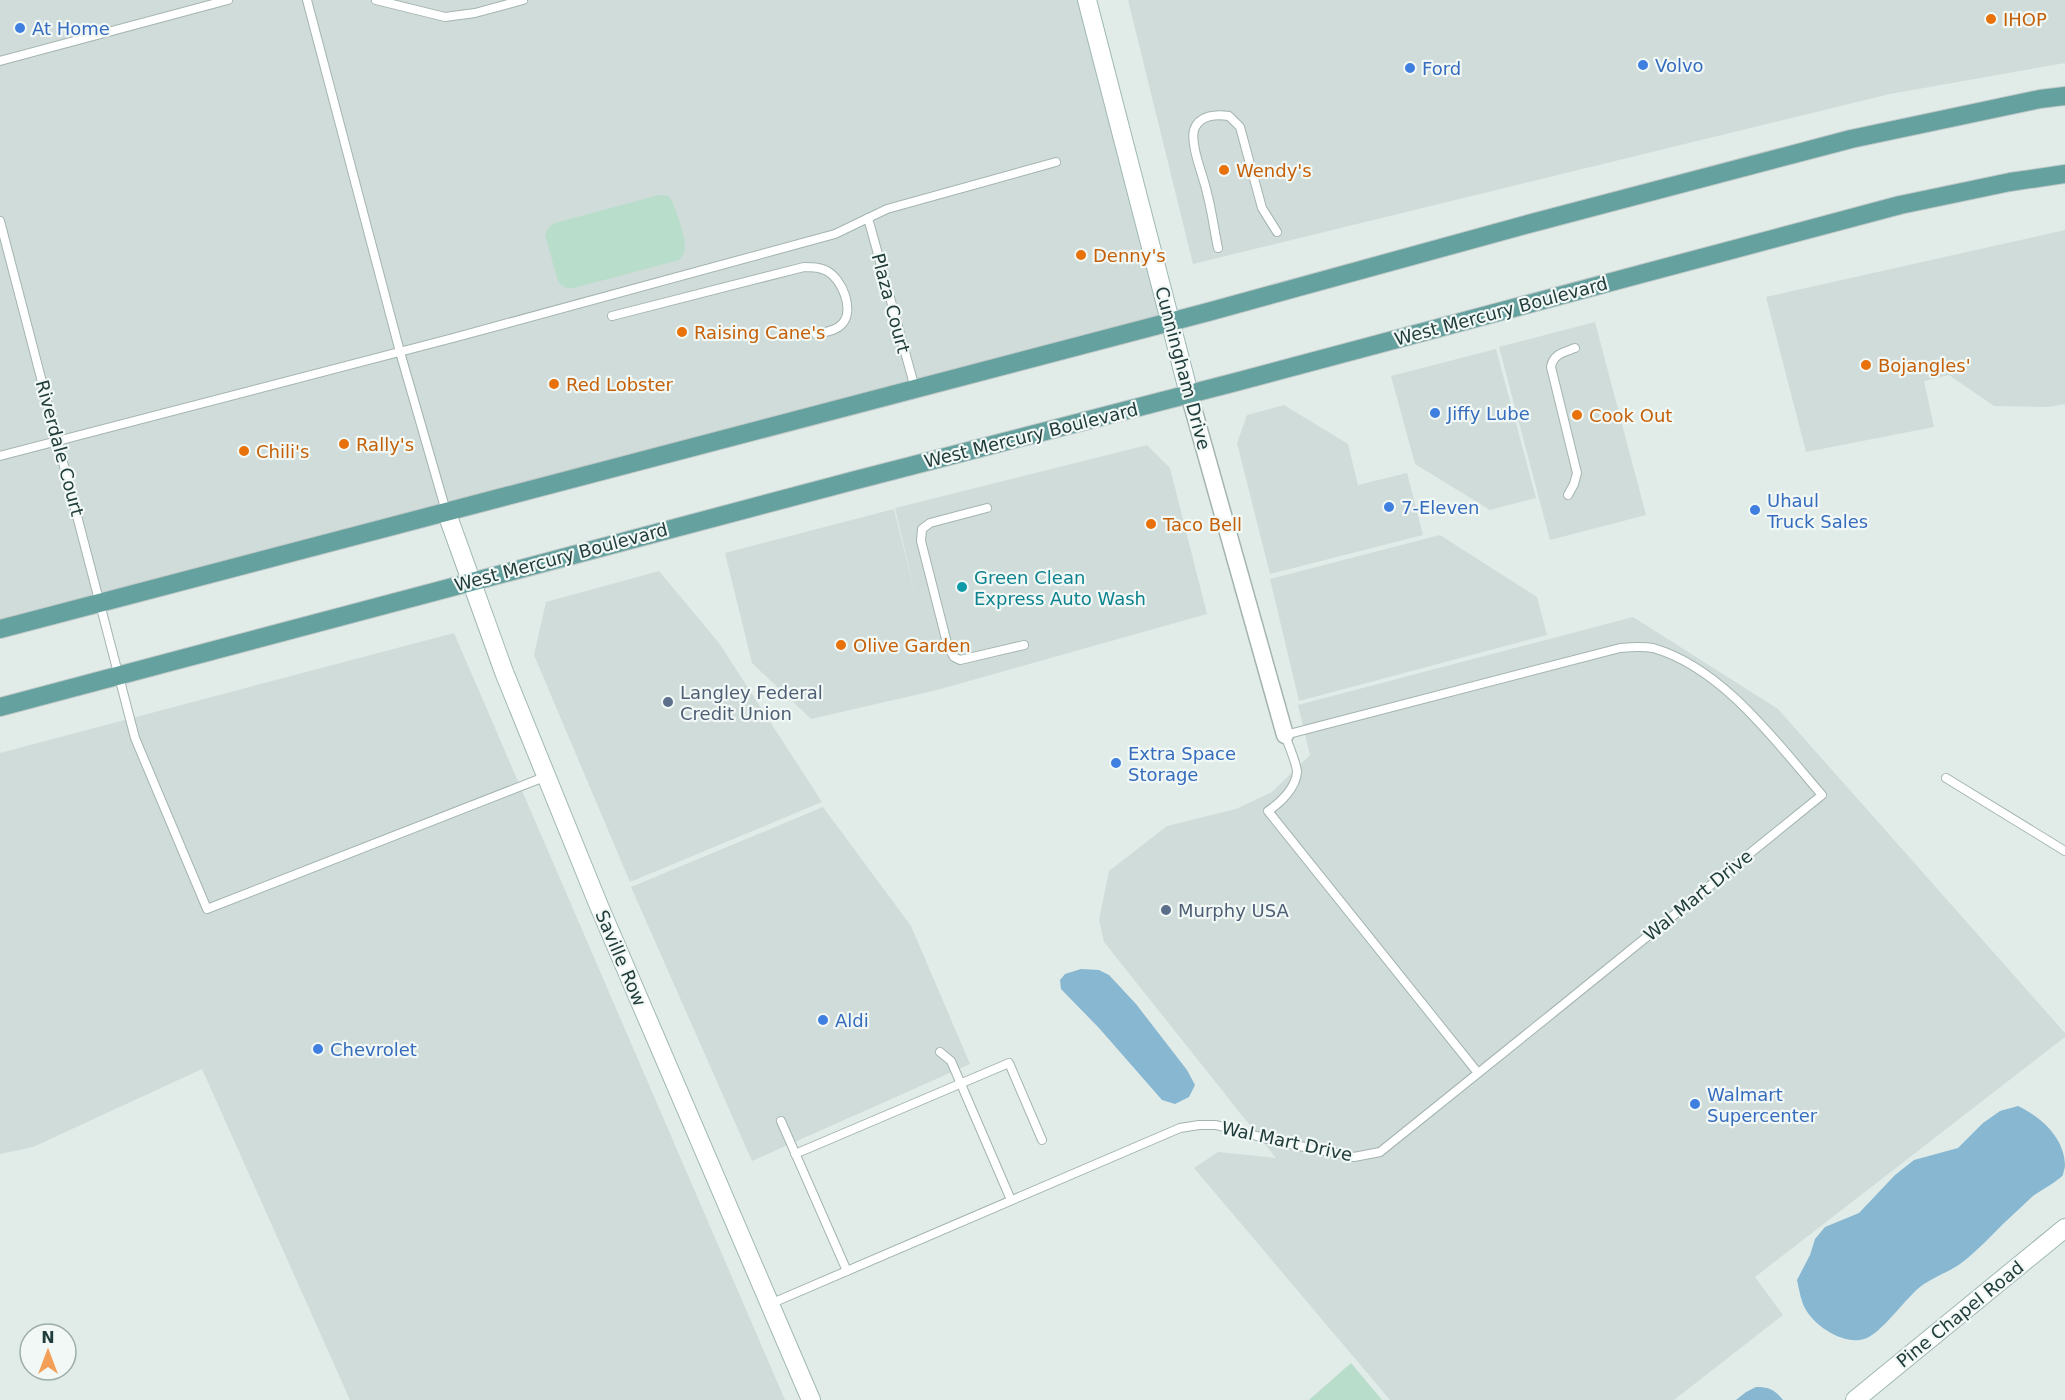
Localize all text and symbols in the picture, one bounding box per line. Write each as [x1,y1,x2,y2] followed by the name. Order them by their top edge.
[2003,9,2047,30] place label: IHOP
[1984,12,1998,26] marker: IHOP
[32,18,110,39] place label: At Home
[13,21,27,35] marker: At Home
[1655,55,1704,76] place label: Volvo
[1422,58,1461,79] place label: Ford
[1636,58,1650,72] marker: Volvo
[1403,61,1417,75] marker: Ford
[1236,160,1312,181] place label: Wendy's
[1217,163,1231,177] marker: Wendy's
[1093,245,1166,266] place label: Denny's
[1074,248,1088,262] marker: Denny's
[868,251,914,355] street label: Plaza Court
[1392,272,1610,350] street label: West Mercury Boulevard
[1151,284,1215,452] street label: Cunningham Drive
[694,322,825,343] place label: Raising Cane's
[675,325,689,339] marker: Raising Cane's
[1878,355,1971,376] place label: Bojangles'
[1859,358,1873,372] marker: Bojangles'
[566,374,674,395] place label: Red Lobster
[547,377,561,391] marker: Red Lobster
[32,378,88,518] street label: Riverdale Court
[922,398,1140,472] street label: West Mercury Boulevard
[1446,403,1530,424] place label: Jiffy Lube
[1589,405,1672,426] place label: Cook Out
[1428,406,1442,420] marker: Jiffy Lube
[1570,408,1584,422] marker: Cook Out
[356,434,414,455] place label: Rally's
[337,437,351,451] marker: Rally's
[256,441,309,462] place label: Chili's
[237,444,251,458] marker: Chili's
[1766,490,1868,532] place label: Uhaul Truck Sales
[1401,497,1480,518] place label: 7-Eleven
[1382,500,1396,514] marker: 7-Eleven
[1748,503,1762,517] marker: Uhaul Truck Sales
[1162,514,1242,535] place label: Taco Bell
[1144,517,1158,531] marker: Taco Bell
[452,518,670,596] street label: West Mercury Boulevard
[974,567,1146,609] place label: Green Clean Express Auto Wash
[955,580,969,594] marker: Green Clean Express Auto Wash
[853,635,971,656] place label: Olive Garden
[834,638,848,652] marker: Olive Garden
[680,682,823,724] place label: Langley Federal Credit Union
[661,695,675,709] marker: Langley Federal Credit Union
[1128,743,1236,785] place label: Extra Space Storage
[1109,756,1123,770] marker: Extra Space Storage
[1640,845,1756,945] street label: Wal Mart Drive
[1178,900,1289,921] place label: Murphy USA
[1159,903,1173,917] marker: Murphy USA
[591,907,651,1009] street label: Saville Row
[835,1010,869,1031] place label: Aldi
[816,1013,830,1027] marker: Aldi
[330,1039,417,1060] place label: Chevrolet
[311,1042,325,1056] marker: Chevrolet
[1707,1084,1818,1126] place label: Walmart Supercenter
[1688,1097,1702,1111] marker: Walmart Supercenter
[1220,1117,1354,1165] street label: Wal Mart Drive
[1892,1256,2028,1372] street label: Pine Chapel Road
[18,1322,78,1382] north arrow
[41,1328,55,1347] text: N

